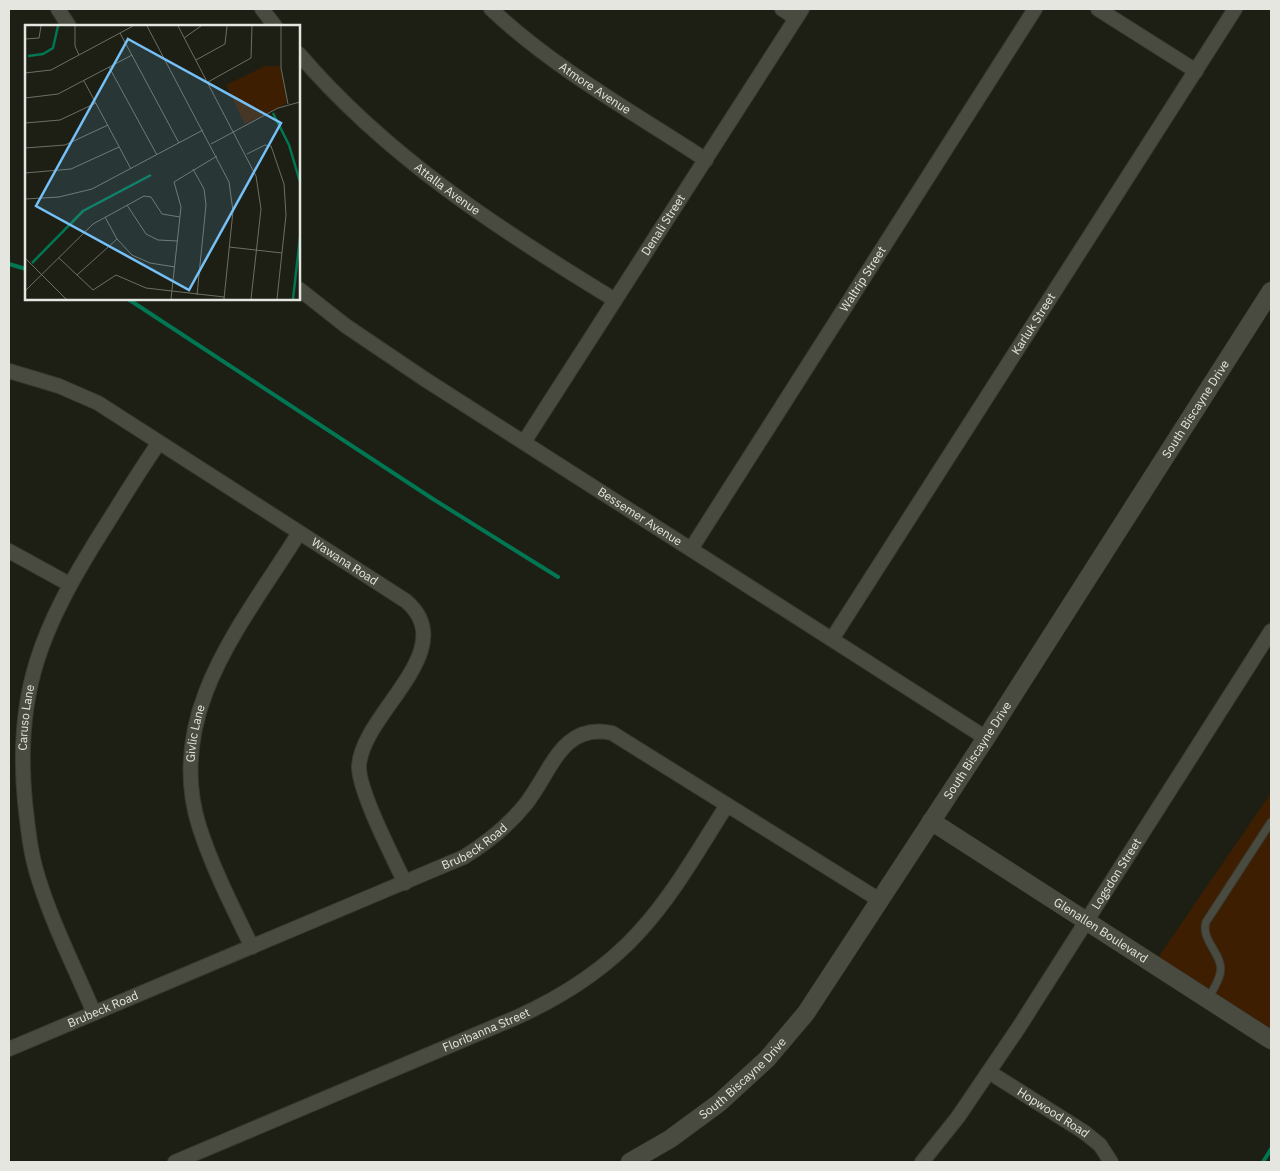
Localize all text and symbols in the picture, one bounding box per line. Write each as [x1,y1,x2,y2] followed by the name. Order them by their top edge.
[25,25,300,300] inset map
[556,59,634,117] street label: Atmore Avenue
[412,159,484,218] street label: Attalla Avenue
[638,191,688,258] street label: Denali Street
[836,243,889,314] street label: Waltrip Street
[1008,290,1058,357] street label: Karluk Street
[1158,357,1232,461] street label: South Biscayne Drive
[595,484,685,549] street label: Bessemer Avenue
[309,534,381,588] street label: Wawana Road
[15,683,37,751] street label: Caruso Lane
[940,698,1015,802] street label: South Biscayne Drive
[182,702,208,763] street label: Givlic Lane
[439,820,510,873] street label: Brubeck Road
[1088,835,1144,912] street label: Logsdon Street
[1051,894,1151,966] street label: Glenallen Boulevard
[65,987,140,1030] street label: Brubeck Road
[440,1004,532,1055] street label: Floribanna Street
[696,1034,789,1122] street label: South Biscayne Drive
[1015,1084,1093,1140] street label: Hopwood Road

